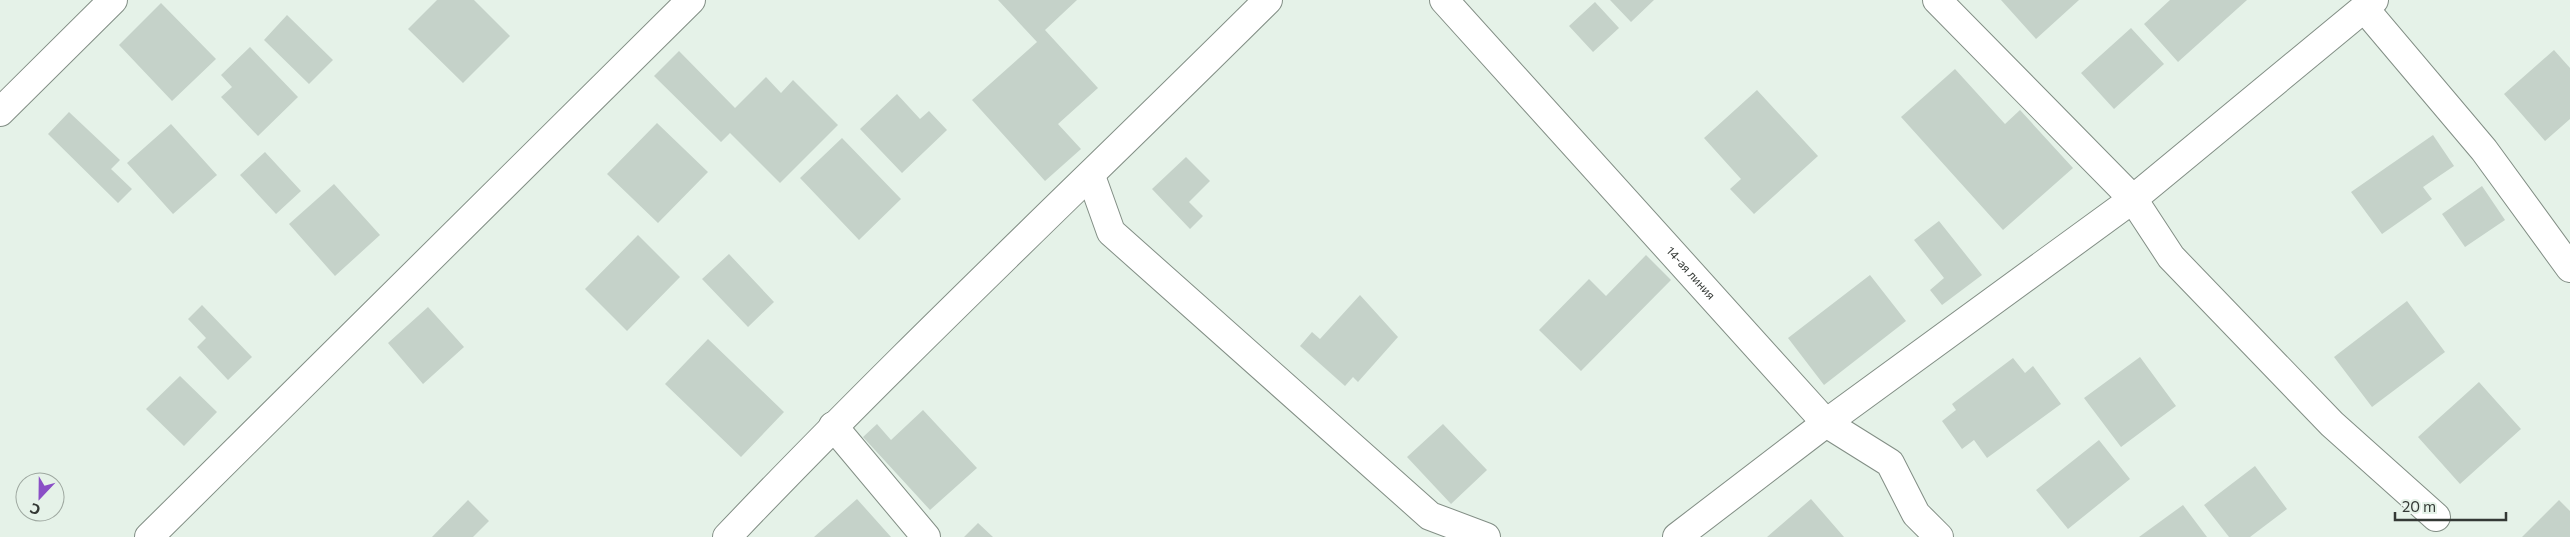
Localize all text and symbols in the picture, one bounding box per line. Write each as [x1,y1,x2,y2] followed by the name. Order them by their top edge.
[1664,243,1719,302] street label: 14-ая линия
[15,472,65,522] north arrow
[2395,490,2506,522] scale bar
[2402,497,2436,515] text: 20 m
[27,500,43,519] text: С

